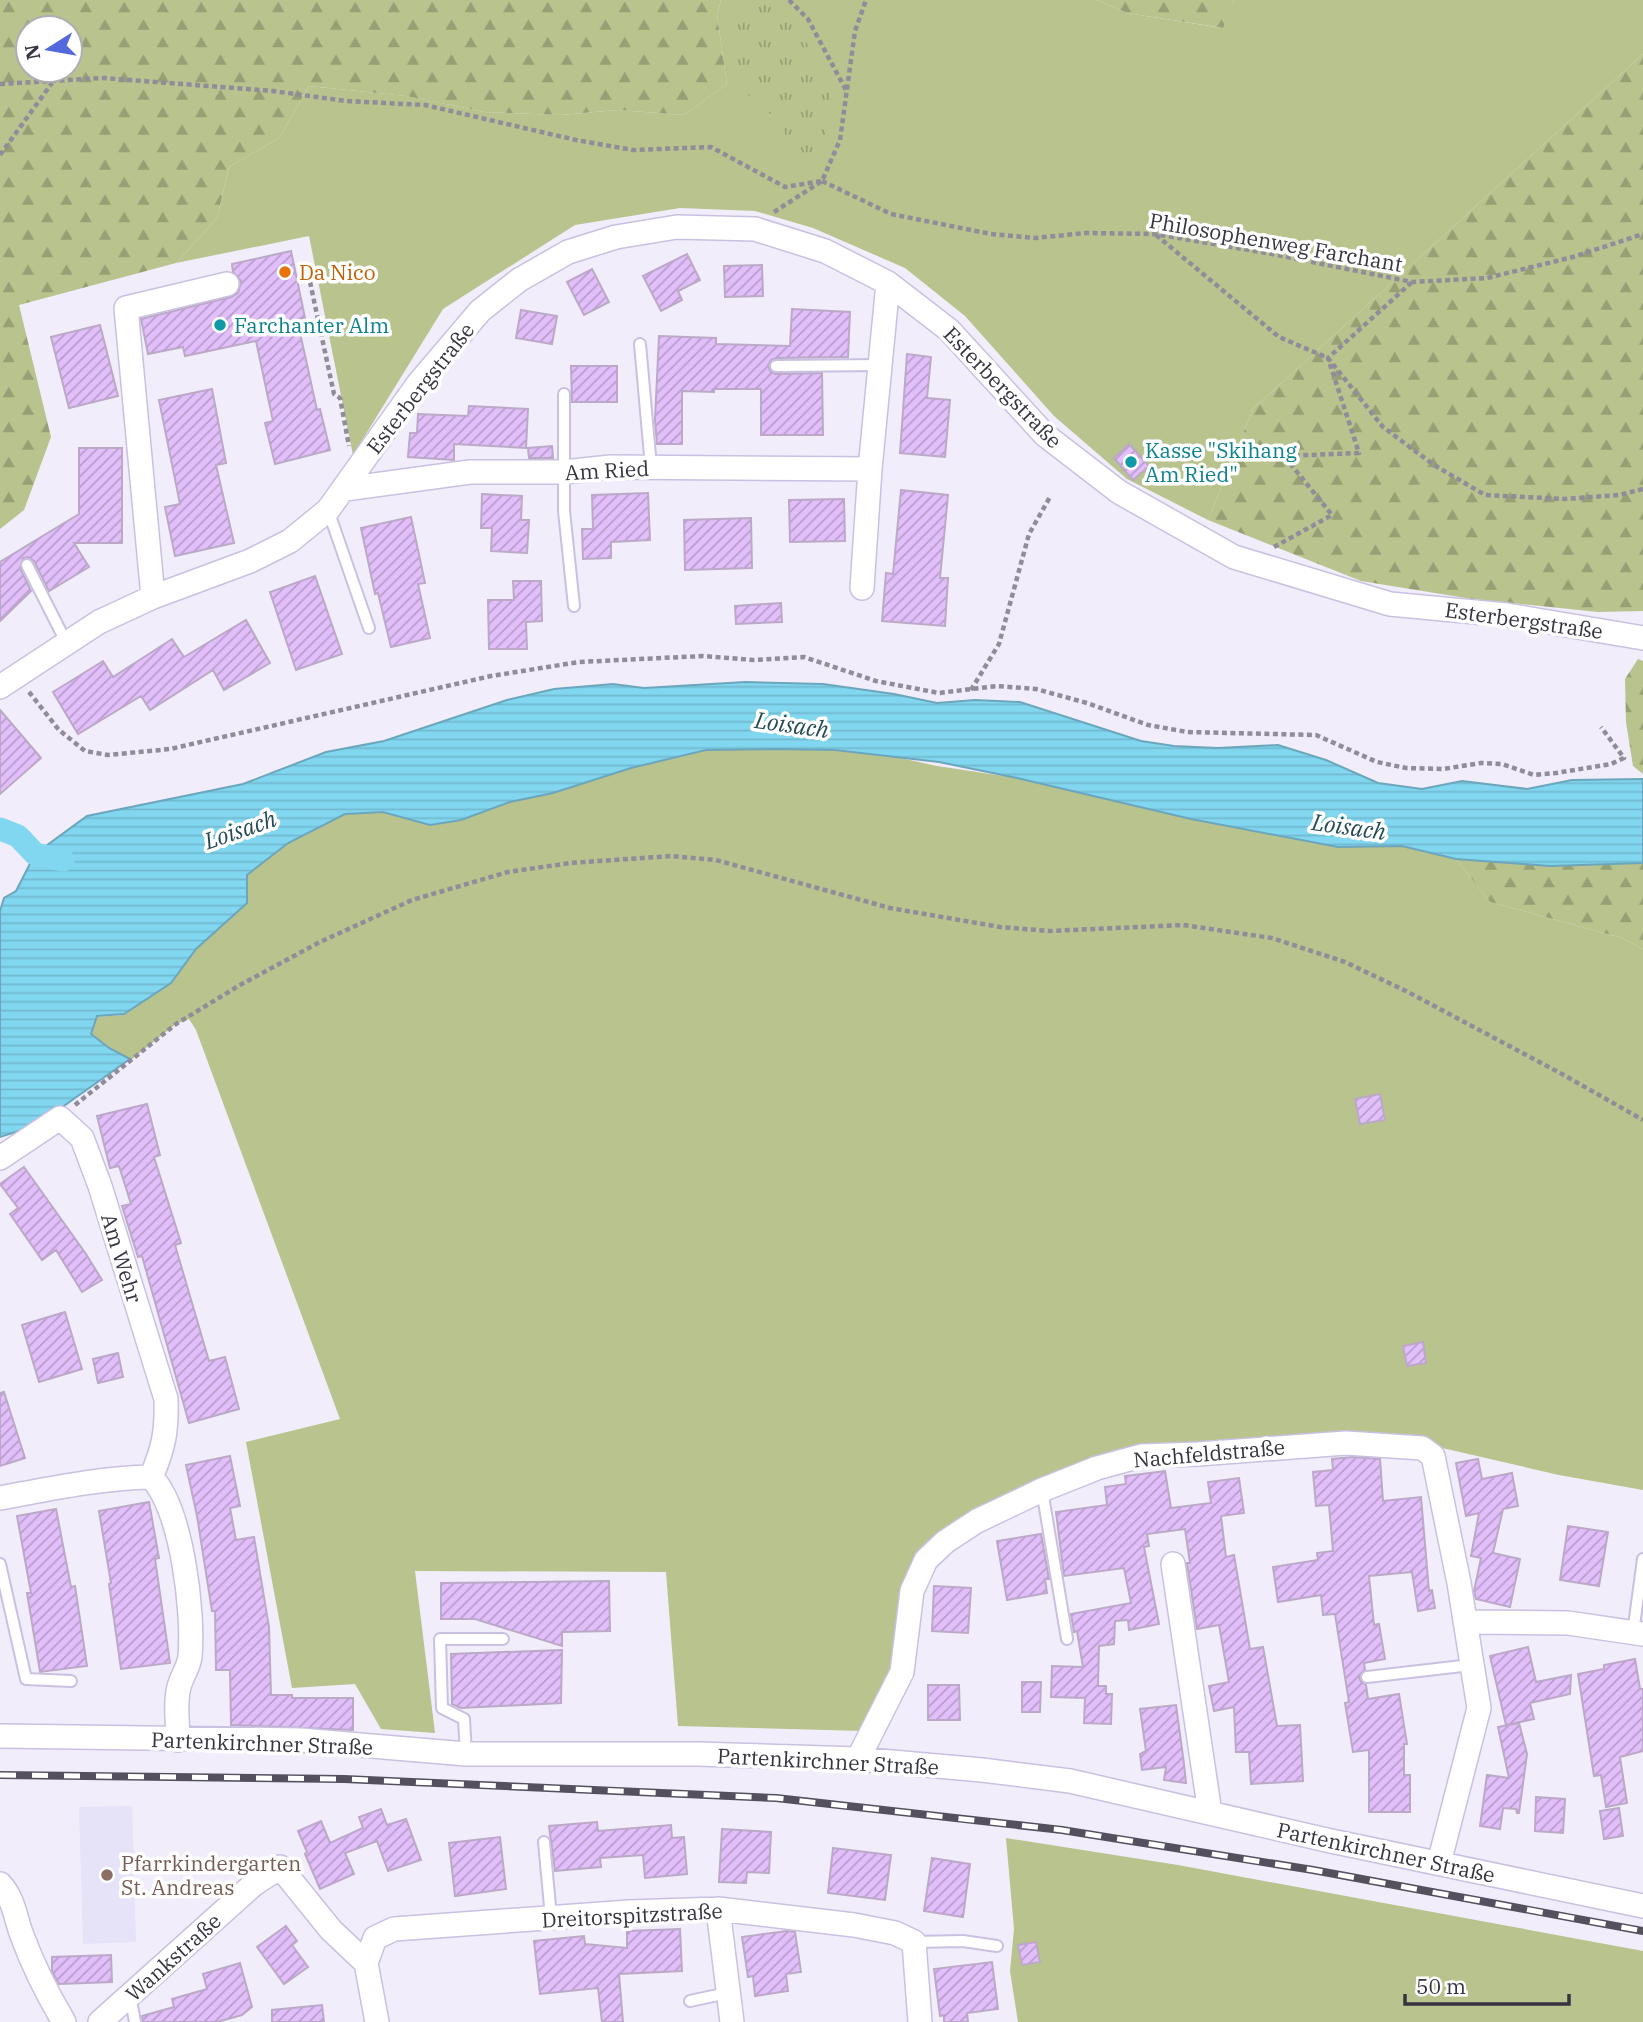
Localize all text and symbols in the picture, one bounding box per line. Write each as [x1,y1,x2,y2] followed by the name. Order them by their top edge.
[14,14,84,84] north arrow
[19,43,46,62] text: N
[1147,206,1405,278] street label: Philosophenweg Farchant
[299,258,376,286] place label: Da Nico
[277,264,293,280] marker: Da Nico
[234,311,389,339] place label: Farchanter Alm
[212,317,228,333] marker: Farchanter Alm
[360,317,480,459] street label: Esterbergstraße
[938,320,1068,454] street label: Esterbergstraße
[1145,436,1297,488] place label: Kasse "Skihang Am Ried"
[564,454,650,486] street label: Am Ried
[1123,454,1139,470] marker: Kasse "Skihang Am Ried"
[1443,595,1605,645] street label: Esterbergstraße
[752,704,831,744] water label: Loisach
[199,803,280,856] water label: Loisach
[1309,806,1388,846] water label: Loisach
[95,1210,149,1307] street label: Am Wehr
[1132,1432,1286,1474] street label: Nachfeldstraße
[151,1725,373,1761] street label: Partenkirchner Straße
[716,1741,940,1781] street label: Partenkirchner Straße
[1274,1815,1498,1889] street label: Partenkirchner Straße
[121,1849,301,1901] place label: Pfarrkindergarten St. Andreas
[99,1867,115,1883] marker: Pfarrkindergarten St. Andreas
[541,1896,723,1934] street label: Dreitorspitzstraße
[119,1907,227,2007] street label: Wankstraße
[1405,1962,1570,2006] scale bar
[1416,1972,1466,2000] text: 50 m

